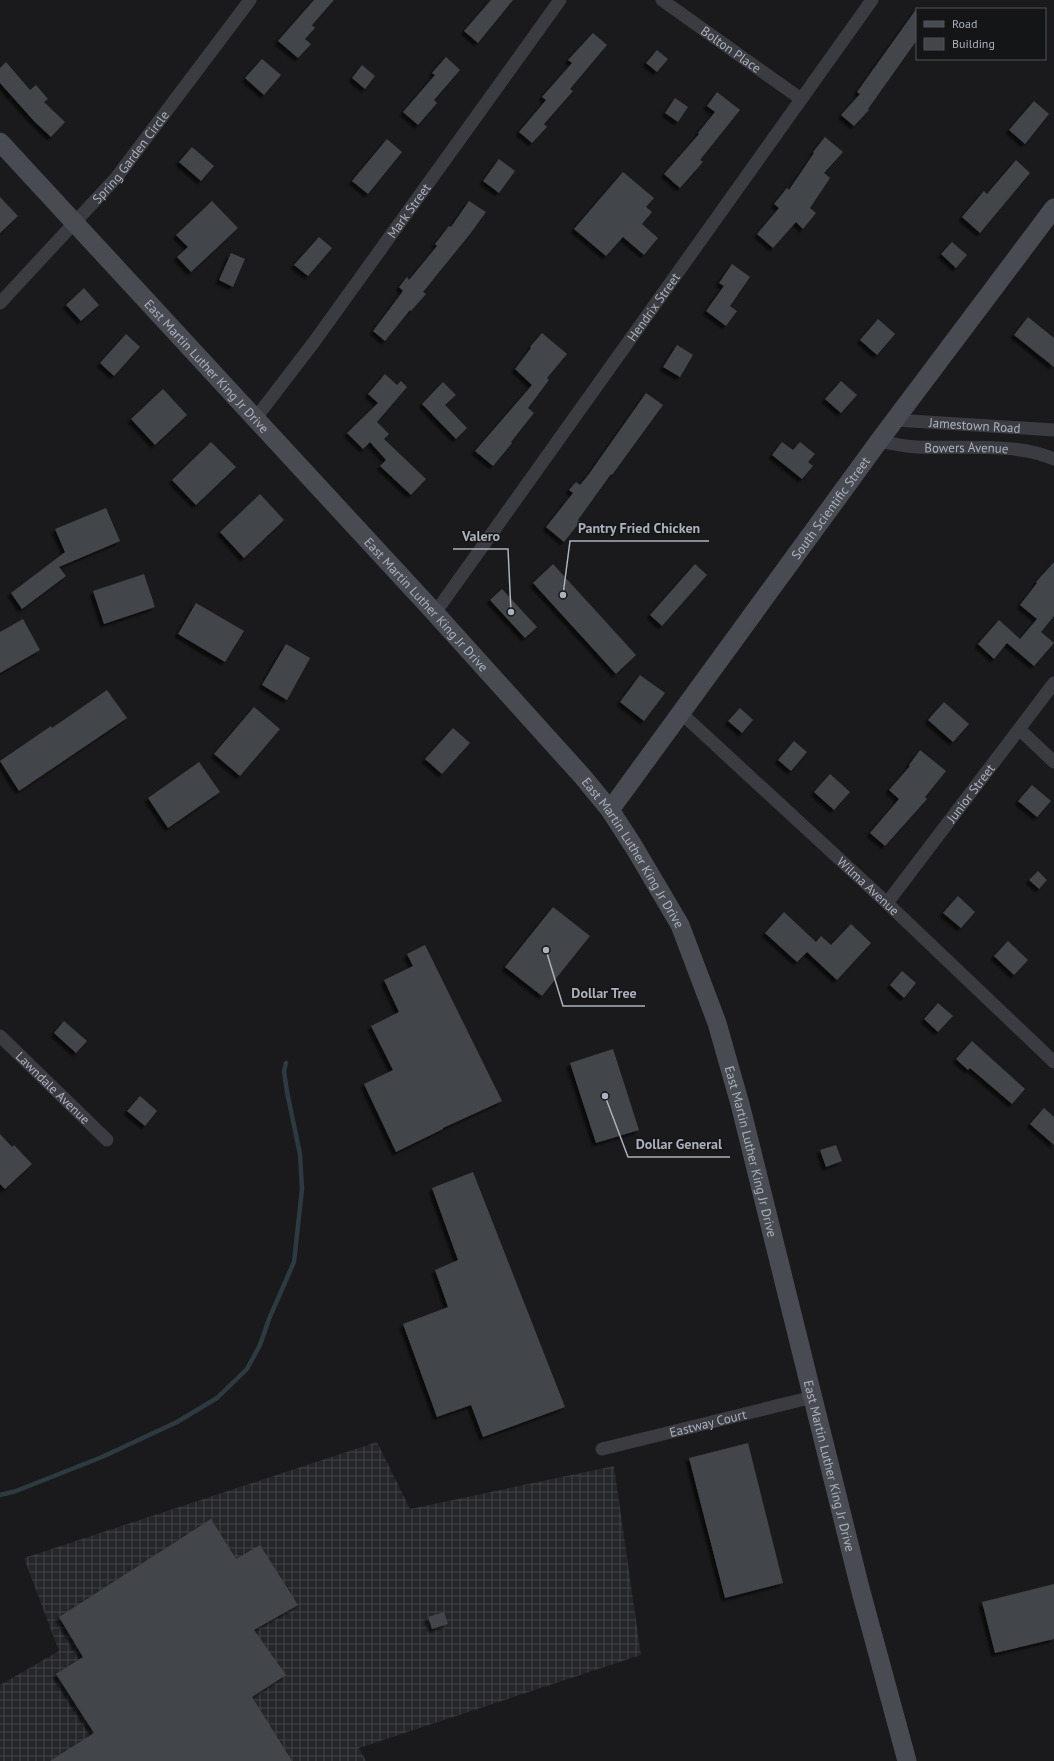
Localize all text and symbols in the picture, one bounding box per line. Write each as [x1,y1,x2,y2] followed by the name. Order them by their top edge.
[916,8,1046,60] legend
[952,16,977,31] text: Road
[698,22,765,77] street label: Bolton Place
[952,36,995,51] text: Building
[88,107,172,207] street label: Spring Garden Circle
[383,179,434,241] street label: Mark Street
[623,269,684,345] street label: Hendrix Street
[141,296,273,437] street label: East Martin Luther King Jr Drive
[928,414,1021,436] street label: Jamestown Road
[924,439,1009,457] street label: Bowers Avenue
[787,453,874,563] street label: South Scientific Street
[570,515,709,541] callout: Pantry Fried Chicken
[578,519,700,537] text: Pantry Fried Chicken
[453,523,508,549] callout: Valero
[461,527,501,545] text: Valero
[361,534,492,675] street label: East Martin Luther King Jr Drive
[942,760,999,827] street label: Junior Street
[578,774,688,931] street label: East Martin Luther King Jr Drive
[834,853,903,919] street label: Wilma Avenue
[563,980,645,1006] callout: Dollar Tree
[571,984,637,1002] text: Dollar Tree
[12,1048,94,1128] street label: Lawndale Avenue
[721,1064,781,1239] street label: East Martin Luther King Jr Drive
[628,1131,730,1157] callout: Dollar General
[636,1135,723,1153] text: Dollar General
[800,1378,859,1553] street label: East Martin Luther King Jr Drive
[668,1405,749,1441] street label: Eastway Court

